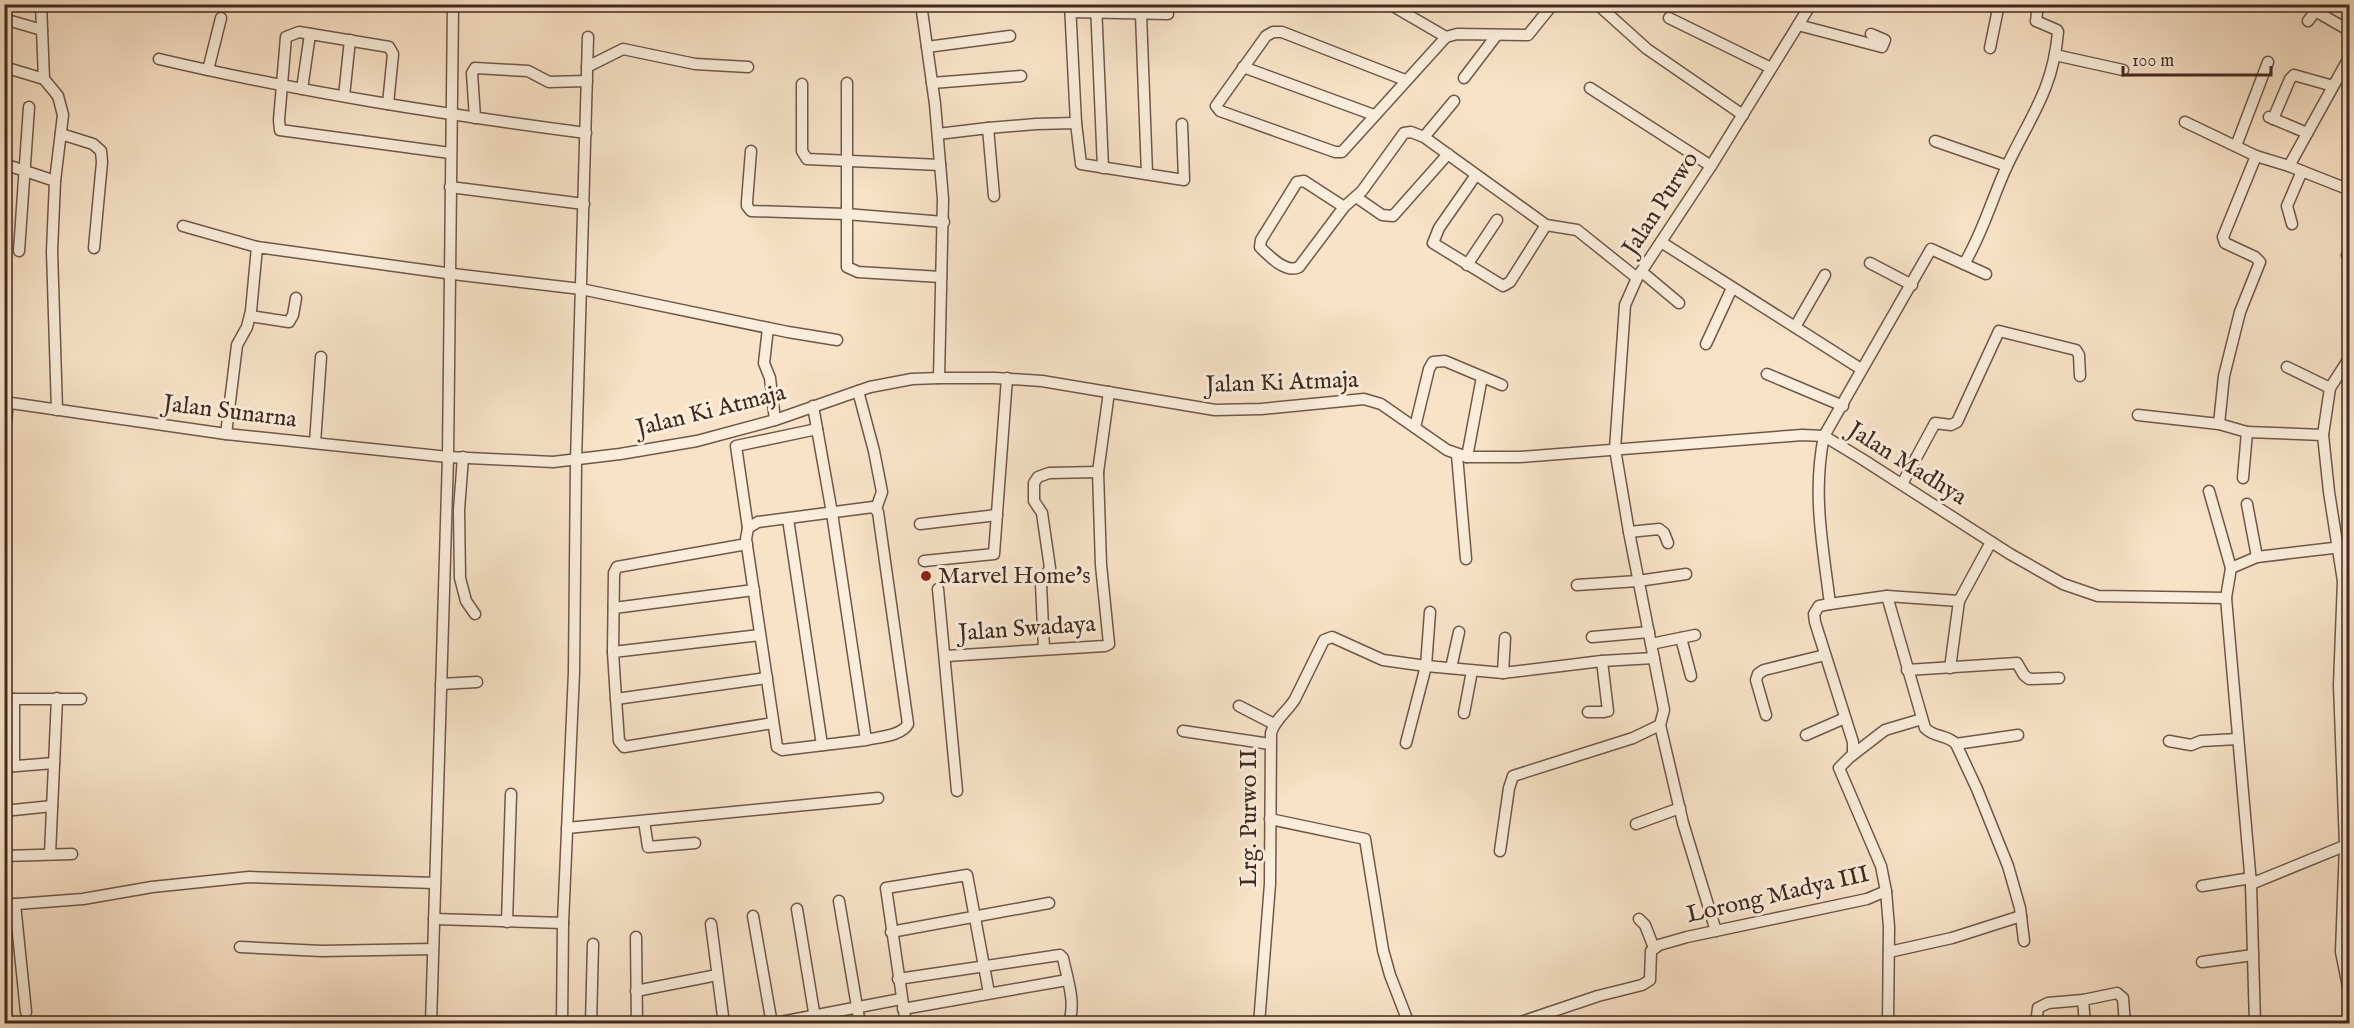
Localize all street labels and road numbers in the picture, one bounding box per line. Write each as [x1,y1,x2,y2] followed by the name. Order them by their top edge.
[1614,146,1706,265] street label: Jalan Purwo
[1202,365,1360,401] street label: Jalan Ki Atmaja
[630,377,790,445] street label: Jalan Ki Atmaja
[158,388,299,436] street label: Jalan Sunarna
[1839,414,1973,513] street label: Jalan Madhya
[954,609,1097,649] street label: Jalan Swadaya
[1234,749,1265,887] street label: Lrg. Purwo II
[1684,859,1872,931] street label: Lorong Madya III

